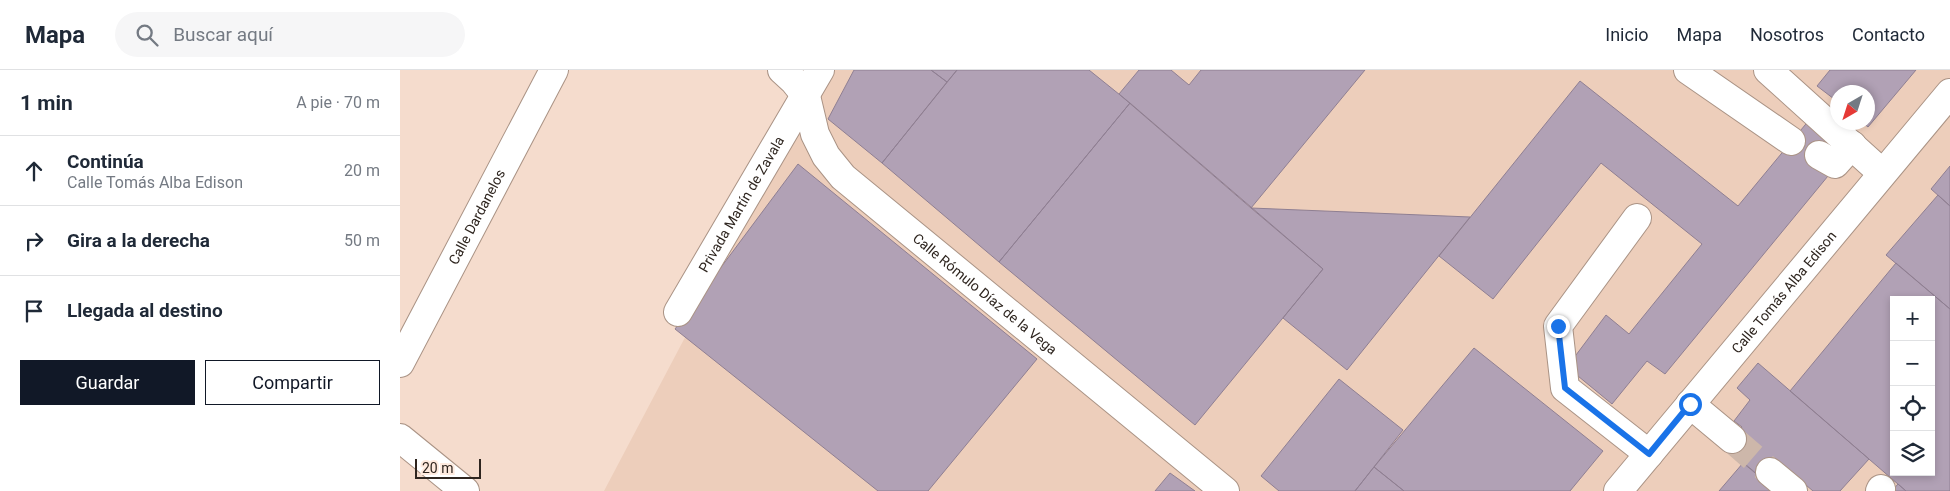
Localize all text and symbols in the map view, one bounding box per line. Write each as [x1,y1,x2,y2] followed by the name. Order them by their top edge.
[115,12,465,57] search box
[25,21,85,49] text: Mapa
[133,21,161,49] icon: search
[173,23,273,46] text: Buscar aquí
[1605,24,1649,45] text: Inicio
[1677,24,1722,45] text: Mapa
[1750,24,1824,45] text: Nosotros
[1852,24,1925,45] text: Contacto
[1830,85,1875,130] north arrow
[20,91,73,115] text: 1 min
[296,93,380,112] text: A pie · 70 m
[695,133,787,275] street label: Privada Martín de Zavala
[67,150,144,173] text: Continúa
[20,157,48,185] icon: ahead
[344,161,380,180] text: 20 m
[445,167,508,267] street label: Calle Dardanelos
[67,173,243,192] text: Calle Tomás Alba Edison
[20,227,48,255] icon: right
[1728,228,1839,356] street label: Calle Tomás Alba Edison
[67,229,210,252] text: Gira a la derecha
[910,230,1060,358] street label: Calle Rómulo Díaz de la Vega
[344,231,380,250] text: 50 m
[1890,296,1935,476] map controls
[1890,296,1935,341] button: +
[20,297,48,325] icon: arrive
[67,299,223,322] text: Llegada al destino
[1547,315,1570,338] route end
[1890,341,1935,386] button: −
[20,360,195,405] button: Guardar
[205,360,380,405] button: Compartir
[1890,386,1935,431] button: locate
[1679,393,1702,416] route start
[1890,431,1935,476] button: layers
[415,456,481,479] scale bar
[422,460,454,476] text: 20 m

